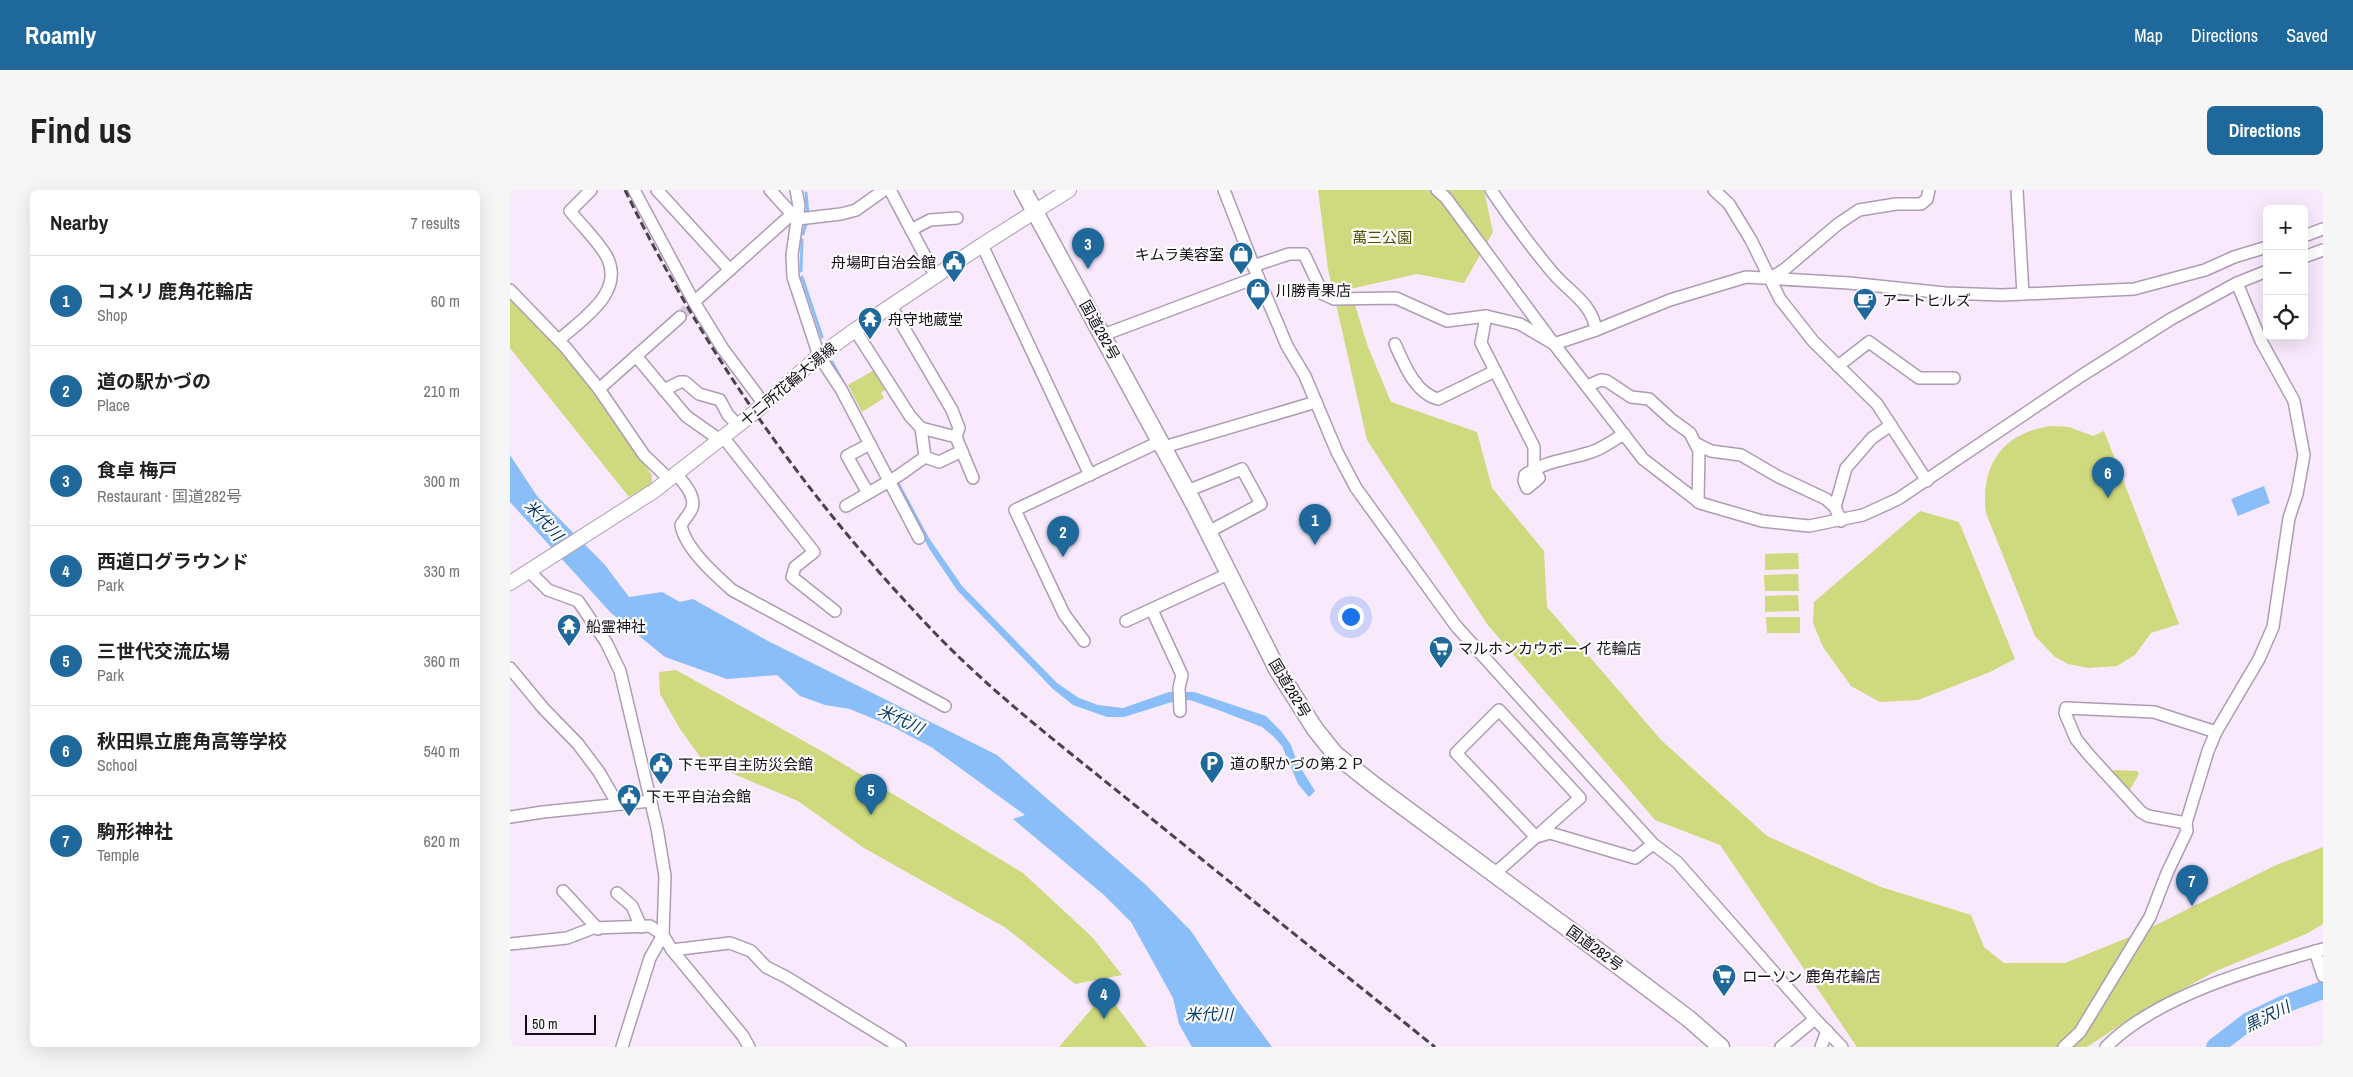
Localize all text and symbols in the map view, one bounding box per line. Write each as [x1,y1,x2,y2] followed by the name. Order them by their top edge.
[25,19,96,51] text: Roamly
[2134,23,2163,48] text: Map
[2191,23,2258,48] text: Directions
[2286,23,2328,48] text: Saved
[2207,106,2323,155] button: Directions
[30,107,132,154] text: Find us
[2263,205,2308,340] map controls
[2263,205,2308,250] button: +
[50,208,108,237] text: Nearby
[410,212,460,234] text: 7 results
[1352,227,1412,248] park label: 萬三公園
[1072,228,1104,269] pin: 3
[1228,241,1254,275] shop icon: キムラ美容室
[1135,244,1224,265] place label: キムラ美容室
[941,249,967,283] public building icon: 舟場町自治会館
[2263,250,2308,295] button: −
[831,252,936,273] place label: 舟場町自治会館
[1245,277,1271,311] shop icon: 川勝青果店
[97,278,253,304] text: コメリ 鹿角花輪店
[1276,280,1351,301] place label: 川勝青果店
[1852,287,1878,321] cafe icon: アートヒルズ
[62,290,70,312] text: 1
[431,290,460,312] text: 60 m
[1882,290,1971,311] place label: アートヒルズ
[2263,295,2308,340] button: locate
[1075,296,1125,364] street label: 国道282号
[97,304,128,326] text: Shop
[857,306,883,340] temple icon: 舟守地蔵堂
[888,309,963,330] place label: 舟守地蔵堂
[735,337,841,431] street label: 十二所花輪大湯線
[97,368,211,394] text: 道の駅かづの
[62,380,70,402] text: 2
[424,380,460,402] text: 210 m
[97,394,130,416] text: Place
[97,457,177,483] text: 食卓 梅戸
[2092,457,2124,498] pin: 6
[62,470,70,492] text: 3
[424,470,460,492] text: 300 m
[97,485,242,507] text: Restaurant · 国道282号
[520,495,570,547] water label: 米代川
[1299,504,1331,545] pin: 1
[1047,516,1079,557] pin: 2
[97,548,249,574] text: 西道口グラウンド
[62,560,70,582] text: 4
[424,560,460,582] text: 330 m
[97,574,124,596] text: Park
[1338,604,1364,630] your location
[556,613,582,647] temple icon: 船霊神社
[586,616,646,637] place label: 船霊神社
[1428,635,1454,669] supermarket icon: マルホンカウボーイ 花輪店
[97,638,230,664] text: 三世代交流広場
[1458,638,1641,659] place label: マルホンカウボーイ 花輪店
[62,650,70,672] text: 5
[424,650,460,672] text: 360 m
[1264,655,1316,721] street label: 国道282号
[97,664,124,686] text: Park
[875,699,929,740] water label: 米代川
[97,728,287,754] text: 秋田県立鹿角高等学校
[62,740,70,762] text: 6
[424,740,460,762] text: 540 m
[1199,750,1225,784] parking icon: 道の駅かづの第２Ｐ
[648,751,674,785] public building icon: 下モ平自主防災会館
[1230,753,1365,774] place label: 道の駅かづの第２Ｐ
[97,754,137,776] text: School
[678,754,813,775] place label: 下モ平自主防災会館
[855,774,887,815] pin: 5
[616,783,642,817] public building icon: 下モ平自治会館
[646,786,751,807] place label: 下モ平自治会館
[97,818,173,844] text: 駒形神社
[62,830,70,852] text: 7
[424,830,460,852] text: 620 m
[97,844,139,866] text: Temple
[2176,865,2208,906] pin: 7
[1562,920,1628,976] street label: 国道282号
[1711,963,1737,997] supermarket icon: ローソン 鹿角花輪店
[1742,966,1880,987] place label: ローソン 鹿角花輪店
[1088,978,1120,1019] pin: 4
[2241,995,2295,1036] water label: 黒沢川
[1185,1003,1235,1025] water label: 米代川
[525,1012,596,1035] scale bar
[532,1015,558,1033] text: 50 m

